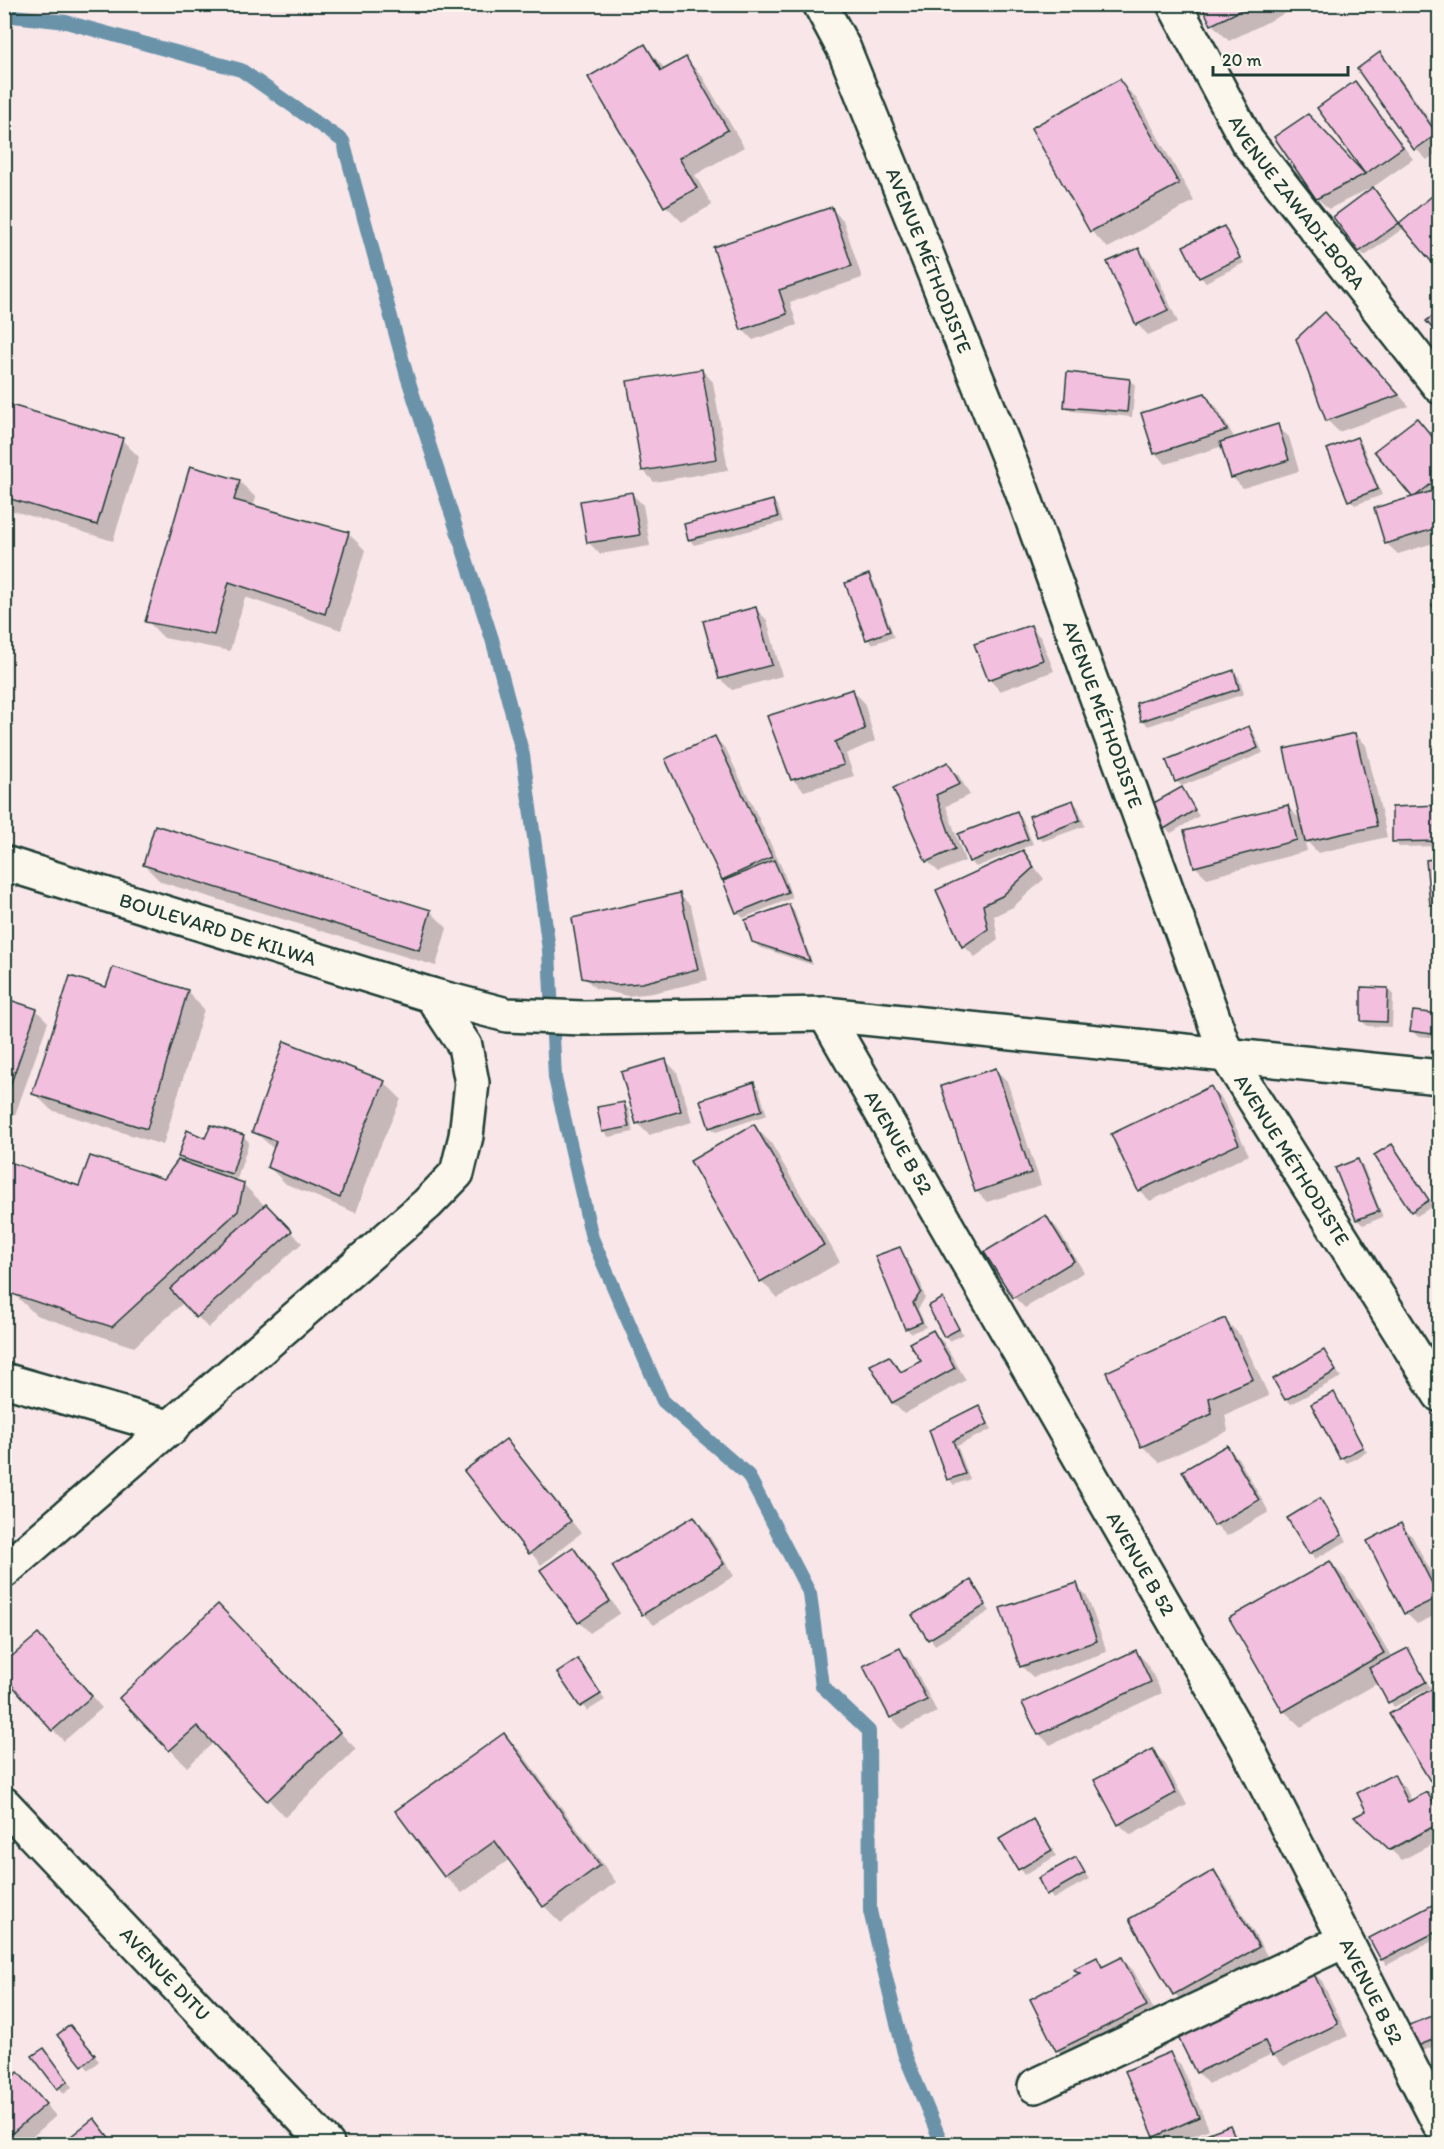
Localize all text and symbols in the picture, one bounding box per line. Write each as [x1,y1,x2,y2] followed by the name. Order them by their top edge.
[1213,39,1348,77] scale bar
[1222,49,1262,71] text: 20 m
[1224,111,1371,294] street label: AVENUE ZAWADI-BORA
[881,164,977,357] street label: AVENUE MÉTHODISTE
[1058,617,1148,811] street label: AVENUE MÉTHODISTE
[117,887,320,971] street label: BOULEVARD DE KILWA
[1229,1070,1355,1250] street label: AVENUE MÉTHODISTE
[859,1086,938,1199] street label: AVENUE B 52
[1102,1507,1181,1620] street label: AVENUE B 52
[115,1922,215,2026] street label: AVENUE DITU
[1334,1934,1409,2049] street label: AVENUE B 52

